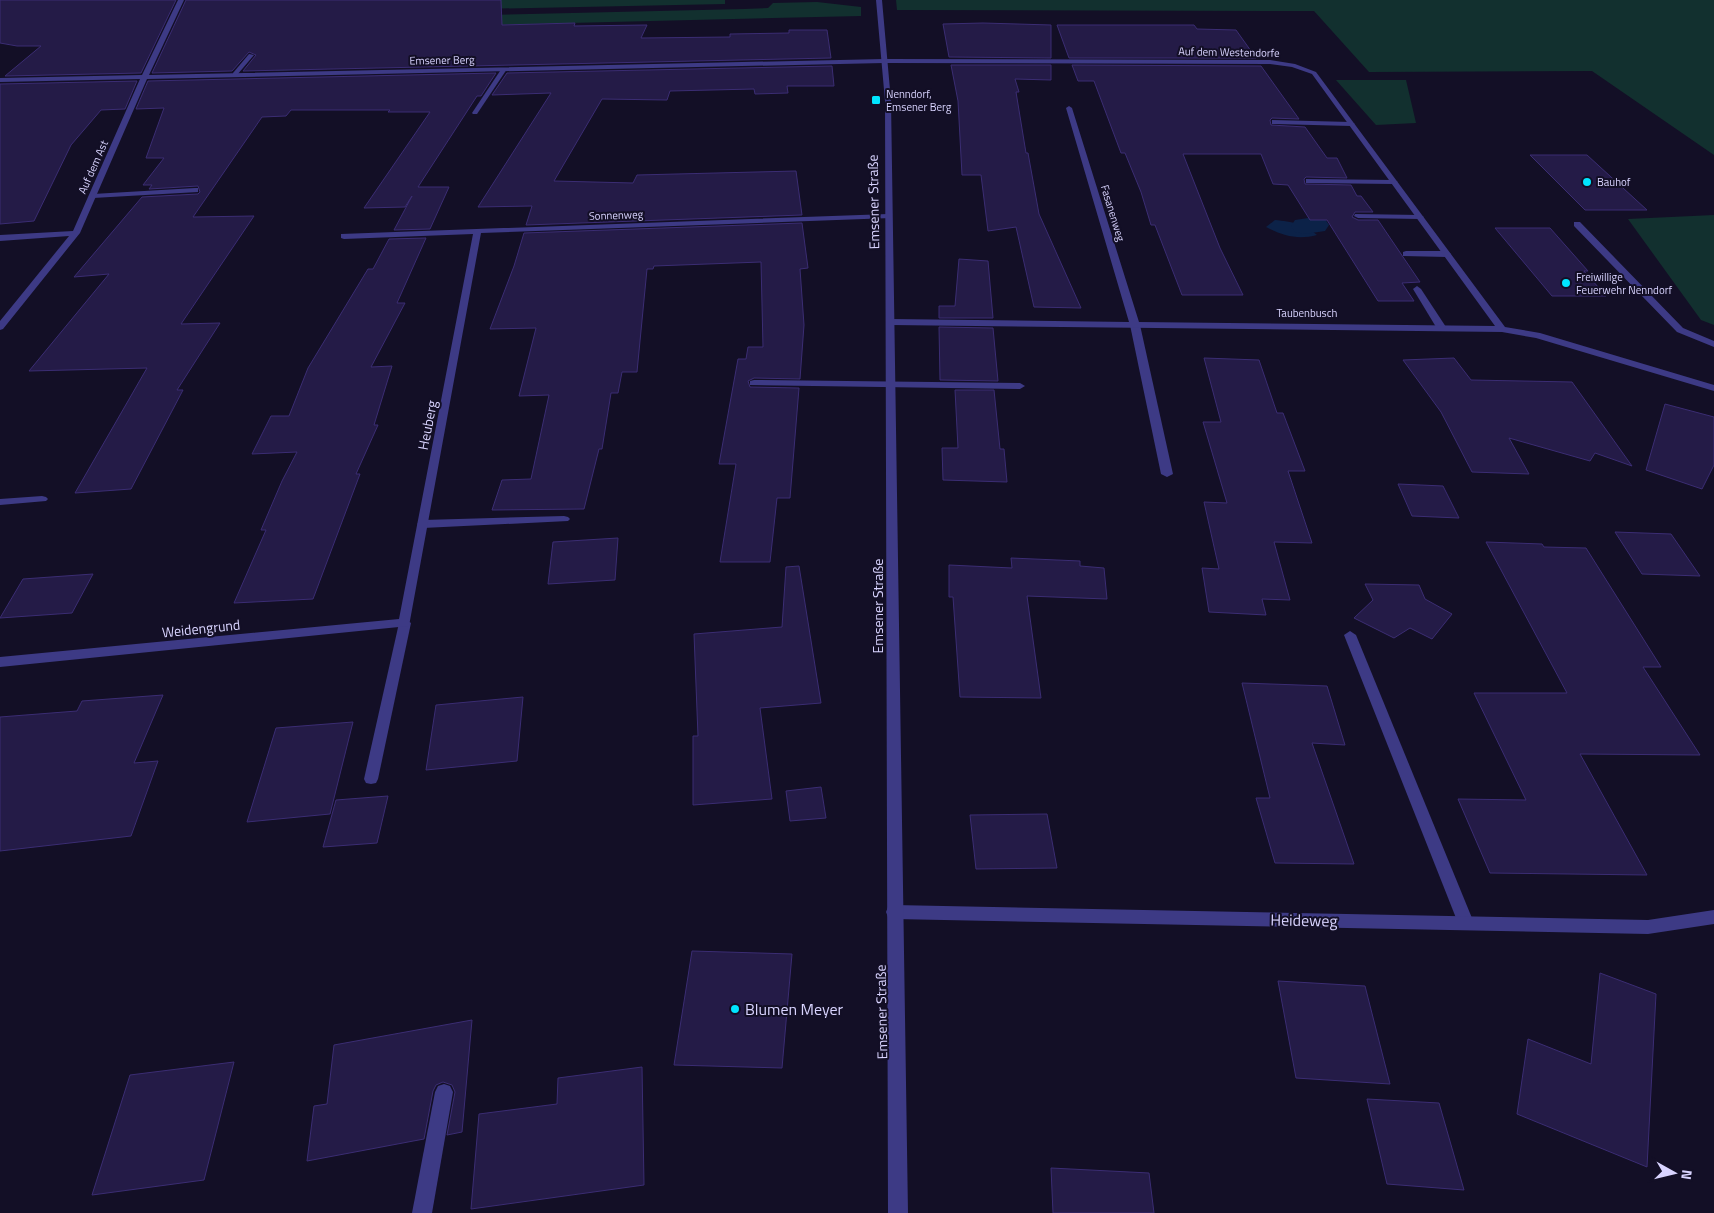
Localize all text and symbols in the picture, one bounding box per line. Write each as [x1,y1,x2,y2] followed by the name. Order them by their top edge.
[1178,43,1280,61] street label: Auf dem Westendorfe
[409,51,475,69] street label: Emsener Berg
[886,86,952,115] place label: Nenndorf, Emsener Berg
[870,94,882,106] marker: Nenndorf, Emsener Berg
[74,138,112,196] street label: Auf dem Ast
[862,154,884,250] street label: Emsener Straße
[1597,174,1631,190] place label: Bauhof
[1581,176,1593,188] marker: Bauhof
[1097,183,1129,244] street label: Fasanenweg
[588,206,644,224] street label: Sonnenweg
[1576,269,1673,298] place label: Freiwillige Feuerwehr Nenndorf
[1560,277,1572,289] marker: Freiwillige Feuerwehr Nenndorf
[1277,305,1338,321] street label: Taubenbusch
[412,398,442,452] street label: Heuberg
[867,559,888,653] street label: Emsener Straße
[161,613,241,643] street label: Weidengrund
[1270,907,1338,933] street label: Heideweg
[870,964,892,1060] street label: Emsener Straße
[745,997,844,1021] place label: Blumen Meyer
[729,1003,741,1015] marker: Blumen Meyer
[1649,1148,1699,1198] north arrow
[1676,1169,1698,1181] text: N

